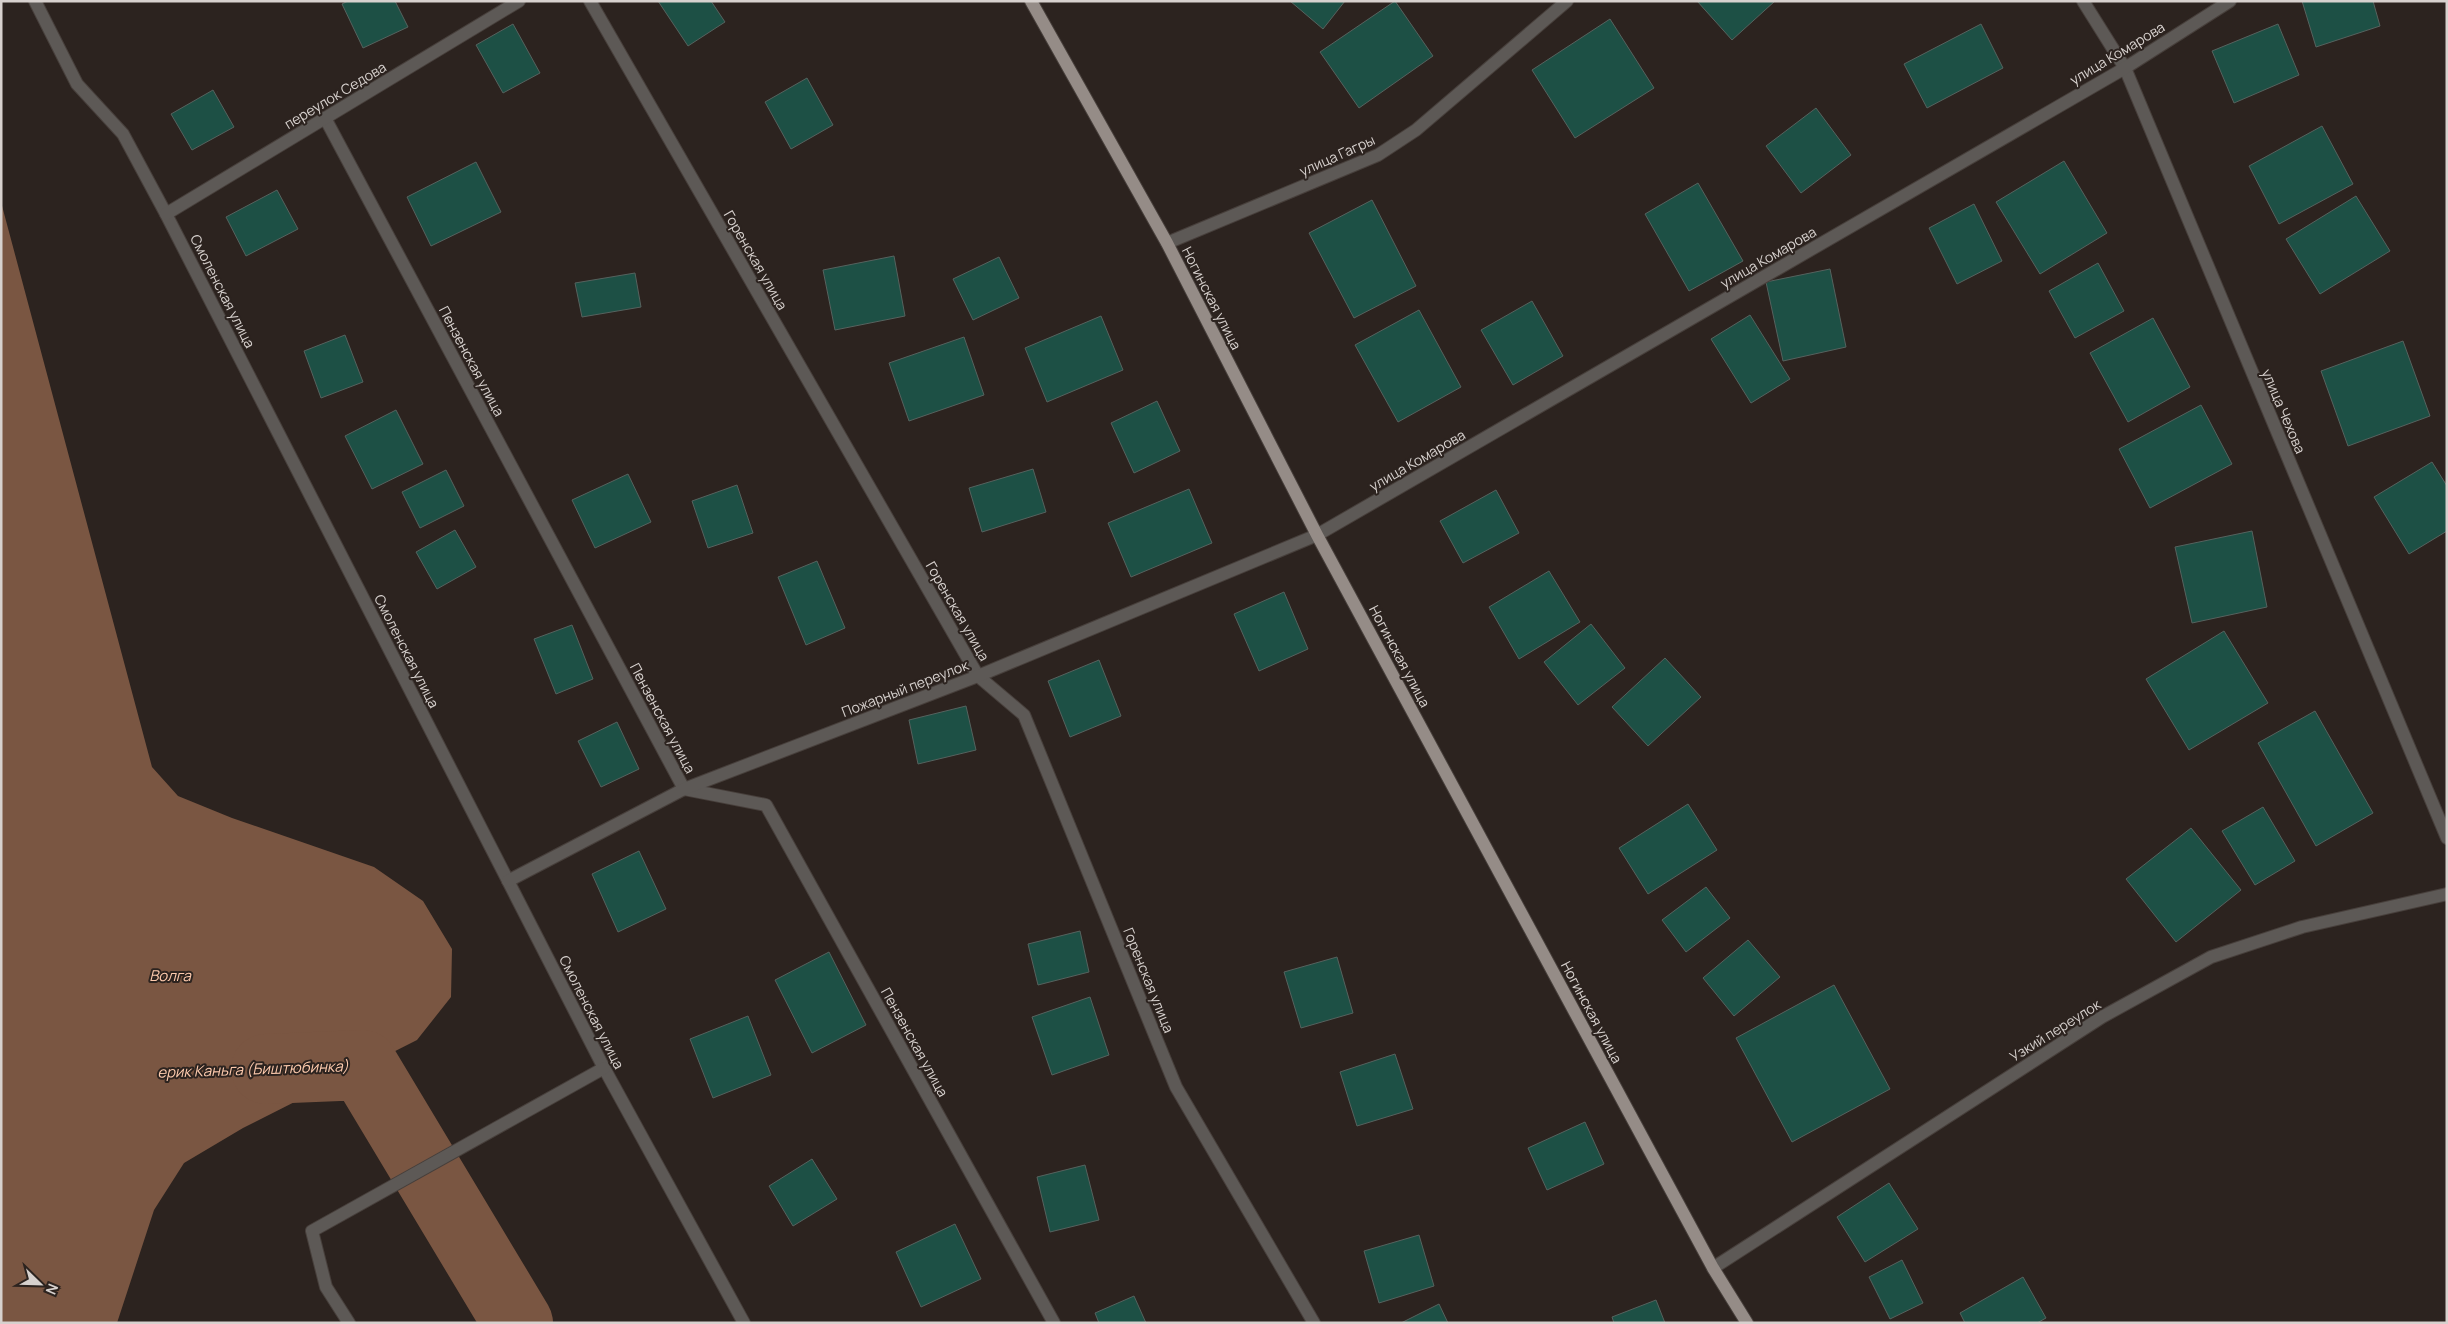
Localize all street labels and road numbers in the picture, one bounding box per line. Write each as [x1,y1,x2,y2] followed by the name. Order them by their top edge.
[2066,17,2168,89] street label: улица Комарова
[280,57,390,133] street label: переулок Седова
[1296,130,1378,180] street label: улица Гагры
[720,207,792,313] street label: Горенская улица
[1717,222,1819,292] street label: улица Комарова
[186,231,260,351] street label: Смоленская улица
[1178,243,1246,353] street label: Ногинская улица
[435,303,509,419] street label: Пензенская улица
[2258,366,2310,456] street label: улица Чехова
[1366,425,1468,495] street label: улица Комарова
[922,558,994,664] street label: Горенская улица
[370,591,444,711] street label: Смоленская улица
[1365,602,1435,710] street label: Ногинская улица
[839,655,972,721] street label: Пожарный переулок
[626,660,700,776] street label: Пензенская улица
[1119,925,1179,1035] street label: Горенская улица
[555,952,629,1072] street label: Смоленская улица
[1557,958,1627,1066] street label: Ногинская улица
[877,984,953,1100] street label: Пензенская улица
[2006,994,2105,1066] street label: Узкий переулок

